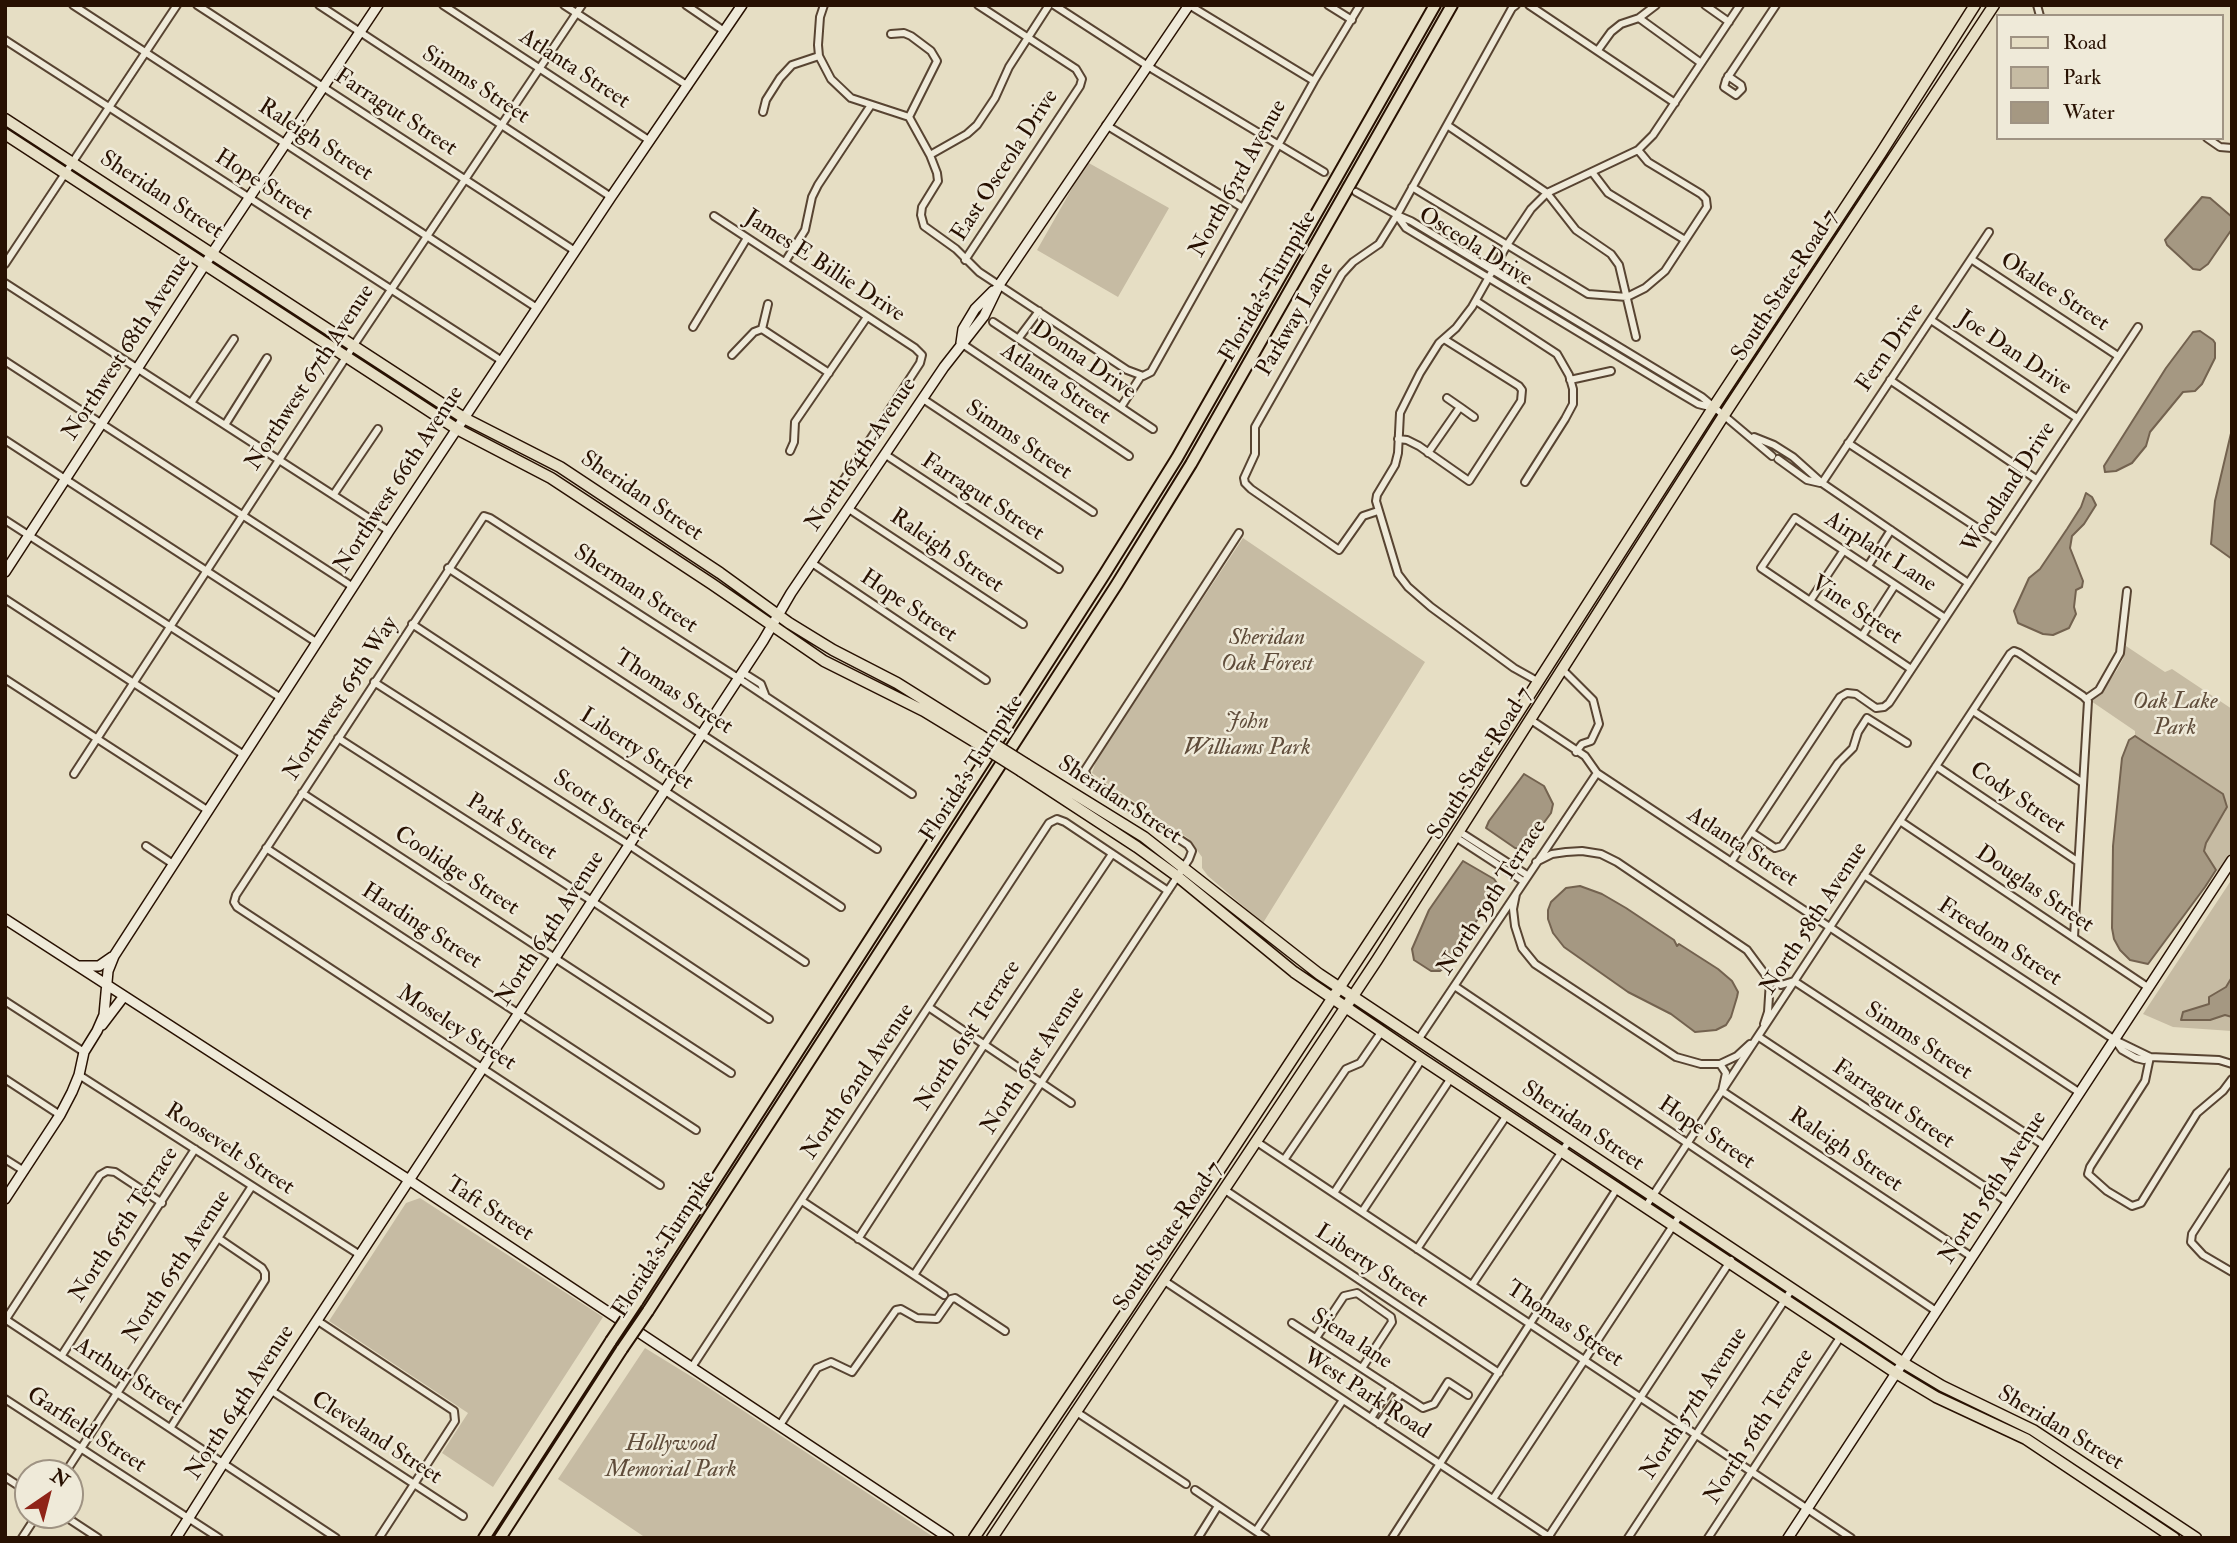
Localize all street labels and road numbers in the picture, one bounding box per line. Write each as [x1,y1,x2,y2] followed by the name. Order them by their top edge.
[514,24,634,116] street label: Atlanta Street
[416,41,534,131] street label: Simms Street
[328,63,462,163] street label: Farragut Street
[947,85,1065,247] street label: East Osceola Drive
[253,94,377,188] street label: Raleigh Street
[1184,95,1294,263] street label: North 63rd Avenue
[209,144,317,228] street label: Hope Street
[94,146,228,246] street label: Sheridan Street
[1413,202,1537,294] street label: Osceola Drive
[739,205,909,329] street label: James E Billie Drive
[1727,205,1845,367] street label: South State Road 7
[1215,207,1323,367] street label: Florida's Turnpike
[1994,248,2114,338] street label: Okalee Street
[58,250,198,446] street label: Northwest 68th Avenue
[1251,258,1341,382] street label: Parkway Lane
[241,280,381,476] street label: Northwest 67th Avenue
[1851,298,1931,398] street label: Fern Drive
[1952,306,2076,402] street label: Joe Dan Drive
[1025,316,1141,406] street label: Donna Drive
[995,338,1115,432] street label: Atlanta Street
[801,373,923,537] street label: North 64th Avenue
[329,382,471,578] street label: Northwest 66th Avenue
[959,395,1077,487] street label: Simms Street
[1957,417,2063,559] street label: Woodland Drive
[574,446,708,548] street label: Sheridan Street
[915,448,1049,548] street label: Farragut Street
[884,504,1008,600] street label: Raleigh Street
[1819,507,1941,599] street label: Airplant Lane
[568,540,702,640] street label: Sherman Street
[854,564,962,650] street label: Hope Street
[1805,570,1907,652] street label: Vine Street
[279,612,405,786] street label: Northwest 65th Way
[609,644,737,742] street label: Thomas Street
[1423,682,1539,846] street label: South State Road 7
[915,690,1031,848] street label: Florida's Turnpike
[574,703,698,797] street label: Liberty Street
[1052,751,1186,851] street label: Sheridan Street
[1964,757,2070,841] street label: Cody Street
[547,765,653,847] street label: Scott Street
[461,789,561,867] street label: Park Street
[1682,802,1802,894] street label: Atlanta Street
[1433,815,1553,981] street label: North 59th Terrace
[388,821,524,923] street label: Coolidge Street
[1756,838,1874,1000] street label: North 58th Avenue
[1970,840,2098,940] street label: Douglas Street
[491,846,611,1012] street label: North 64th Avenue
[356,878,486,976] street label: Harding Street
[1932,893,2066,993] street label: Freedom Street
[910,956,1028,1116] street label: North 61st Terrace
[391,980,521,1078] street label: Moseley Street
[976,982,1092,1140] street label: North 61st Avenue
[1859,997,1977,1087] street label: Simms Street
[797,999,921,1165] street label: North 62nd Avenue
[1827,1054,1959,1156] street label: Farragut Street
[1515,1076,1649,1178] street label: Sheridan Street
[1652,1091,1760,1177] street label: Hope Street
[159,1098,299,1202] street label: Roosevelt Street
[1783,1103,1907,1199] street label: Raleigh Street
[1934,1106,2054,1270] street label: North 56th Avenue
[65,1142,185,1308] street label: North 65th Terrace
[1109,1157,1229,1317] street label: South State Road 7
[607,1166,723,1324] street label: Florida's Turnpike
[440,1171,538,1249] street label: Taft Street
[118,1185,238,1349] street label: North 65th Avenue
[1309,1219,1433,1315] street label: Liberty Street
[1500,1276,1628,1374] street label: Thomas Street
[1305,1304,1397,1376] street label: Siena lane
[181,1320,301,1486] street label: North 64th Avenue
[1636,1323,1754,1485] street label: North 57th Avenue
[69,1333,187,1423] street label: Arthur Street
[1297,1344,1435,1446] street label: West Park Road
[1700,1344,1820,1510] street label: North 56th Terrace
[1992,1381,2128,1477] street label: Sheridan Street
[21,1382,151,1480] street label: Garfield Street
[305,1386,447,1492] street label: Cleveland Street

